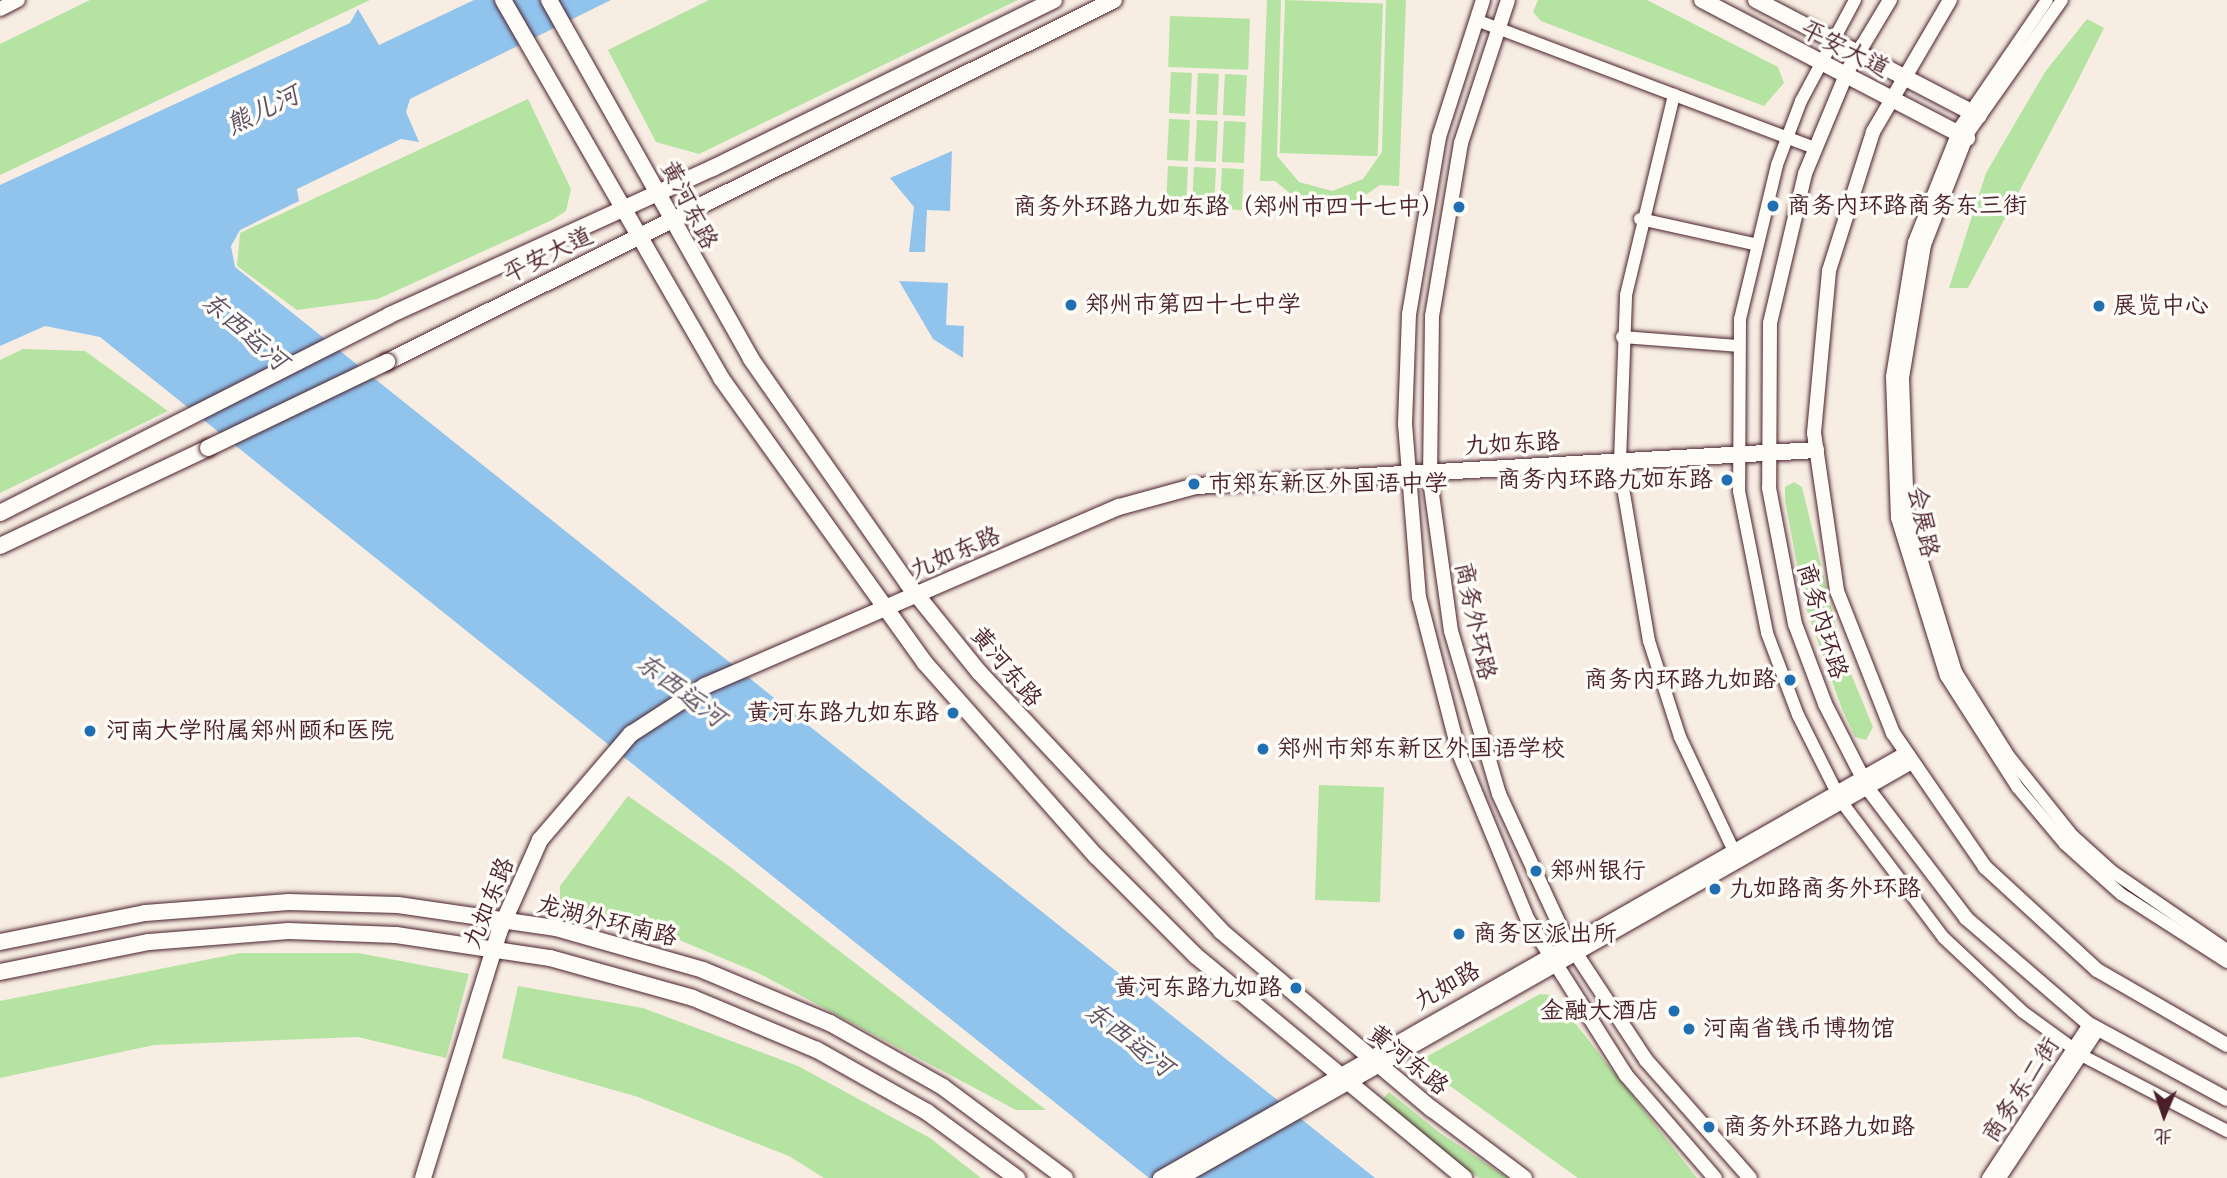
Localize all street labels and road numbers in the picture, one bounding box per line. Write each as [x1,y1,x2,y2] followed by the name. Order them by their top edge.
[1796,14,1894,84] street label: 平安大道
[654,156,724,254] street label: 黄河东路
[499,221,597,289] street label: 平安大道
[1463,427,1561,461] street label: 九如东路
[1902,484,1944,560] street label: 会展路
[905,521,1005,585] street label: 九如东路
[1448,559,1502,683] street label: 商务外环路
[1791,559,1853,683] street label: 商务内环路
[964,621,1048,713] street label: 黄河东路
[458,853,520,953] street label: 九如东路
[534,890,680,952] street label: 龙湖外环南路
[1409,956,1485,1016] street label: 九如路
[1362,1019,1454,1101] street label: 黄河东路
[1976,1032,2066,1148] street label: 商务东二街

